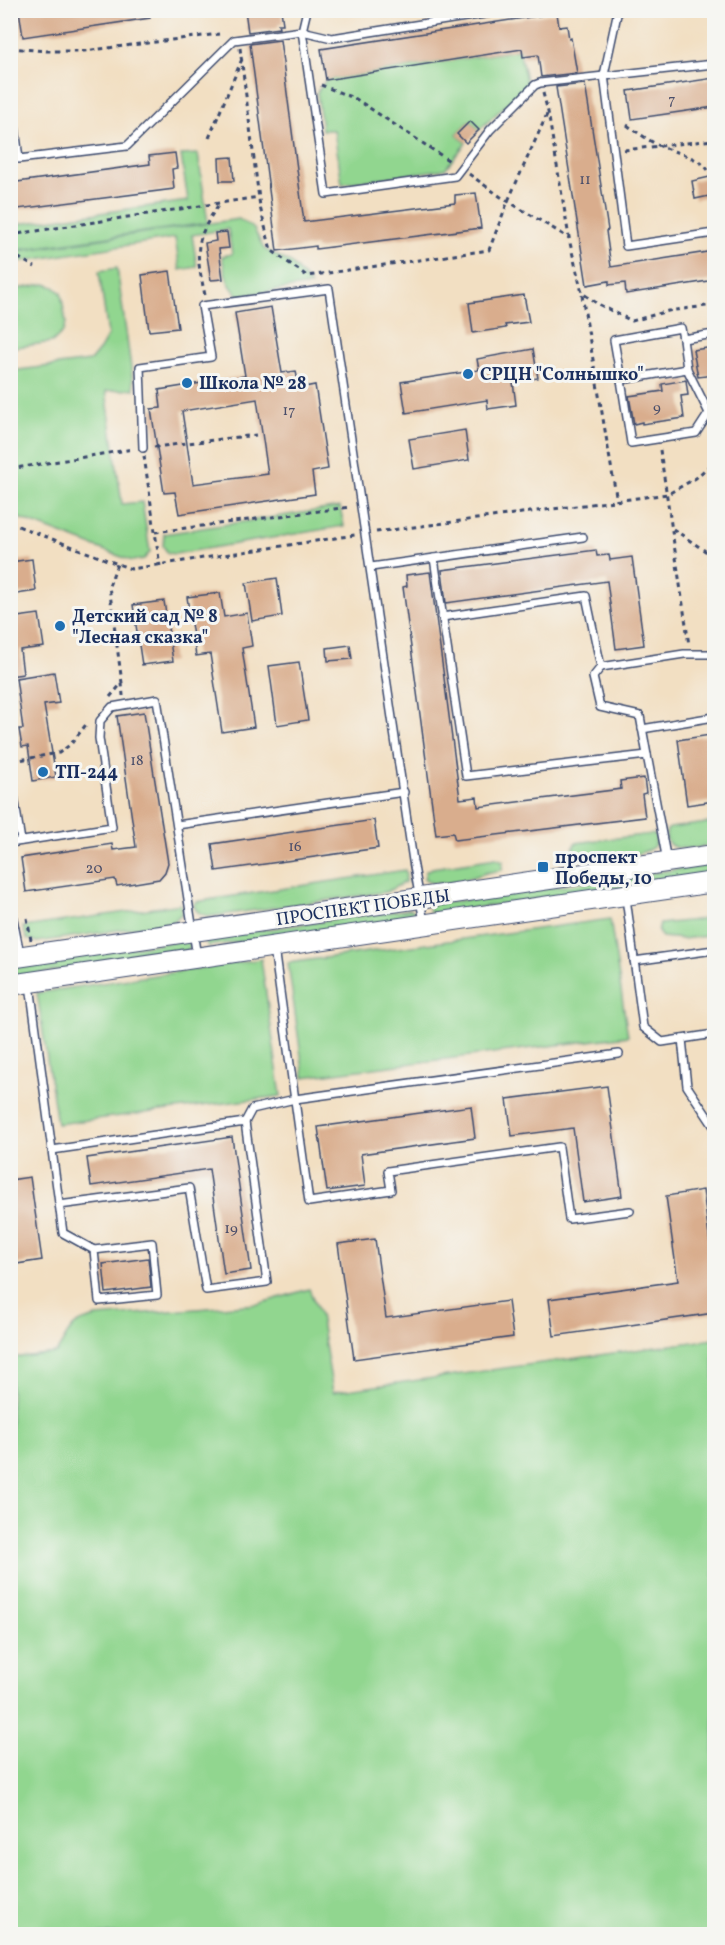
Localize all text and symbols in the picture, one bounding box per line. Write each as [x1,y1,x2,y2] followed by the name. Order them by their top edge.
[668,90,676,111] house number: 7
[579,170,591,191] house number: 11
[480,363,644,388] place label: СРЦН "Солнышко"
[461,367,475,381] marker: СРЦН "Солнышко"
[199,372,307,397] place label: Школа № 28
[180,376,194,390] marker: Школа № 28
[653,398,661,419] house number: 9
[282,401,296,422] house number: 17
[72,605,218,651] place label: Детский сад № 8 "Лесная сказка"
[53,619,67,633] marker: Детский сад № 8 "Лесная сказка"
[130,751,144,772] house number: 18
[55,761,118,786] place label: ТП-244
[36,765,50,779] marker: ТП-244
[288,837,302,858] house number: 16
[555,846,652,892] place label: проспект Победы, 10
[86,859,102,880] house number: 20
[536,860,550,874] marker: проспект Победы, 10
[275,884,452,933] street label: ПРОСПЕКТ ПОБЕДЫ
[224,1219,238,1240] house number: 19

